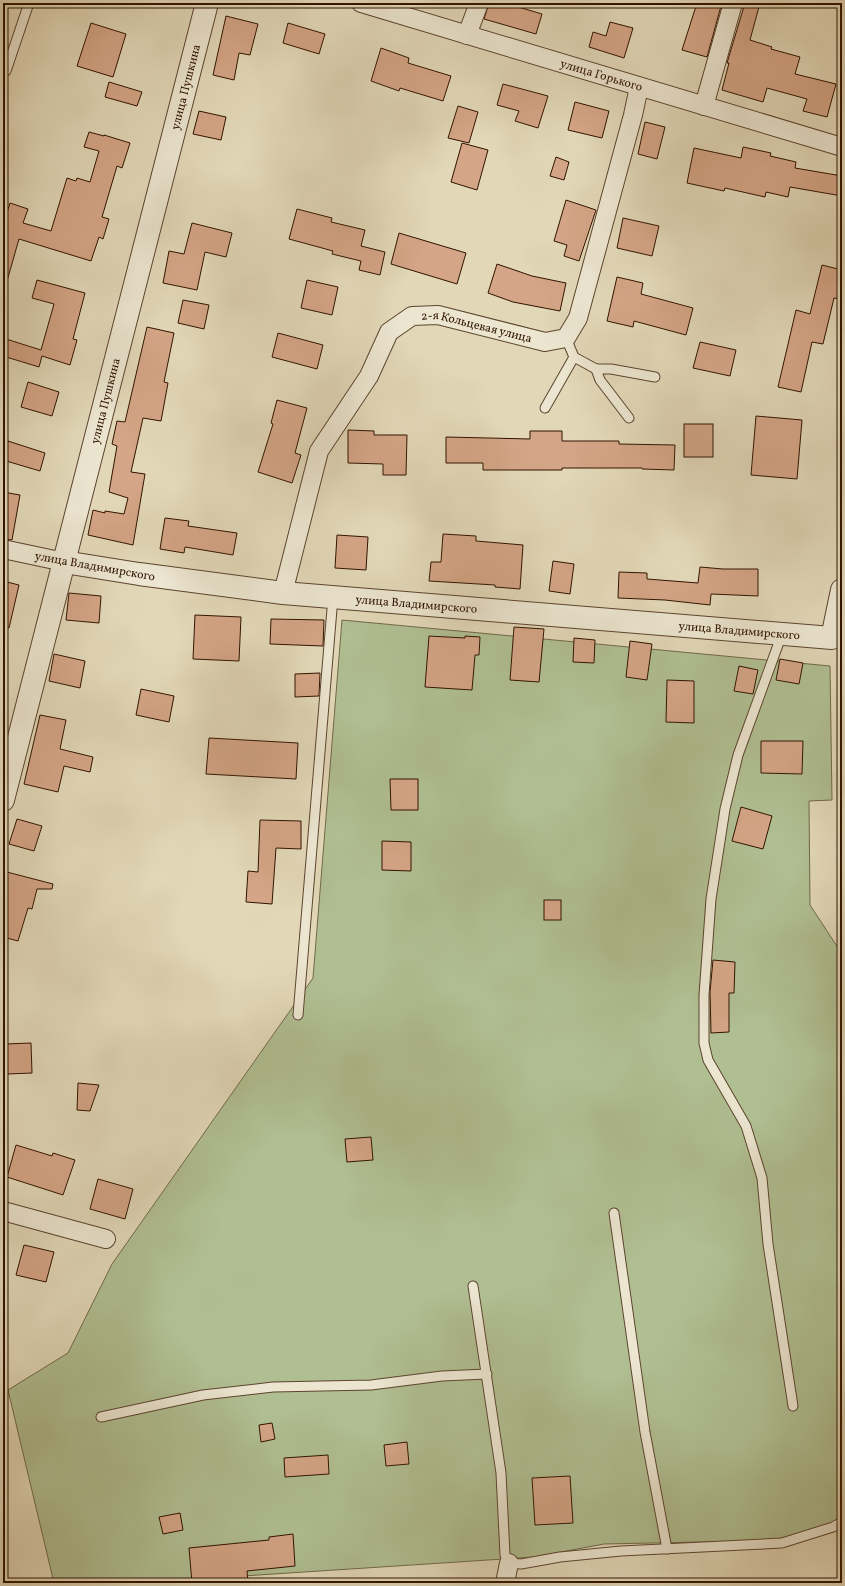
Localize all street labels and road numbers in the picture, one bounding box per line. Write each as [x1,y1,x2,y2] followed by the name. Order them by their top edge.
[168,43,205,132] street label: улица Пушкина
[558,56,644,96] street label: улица Горького
[421,308,534,347] street label: 2-я Кольцевая улица
[87,357,125,446] street label: улица Пушкина
[33,549,156,585] street label: улица Владимирского
[355,592,478,618] street label: улица Владимирского
[678,618,801,644] street label: улица Владимирского

